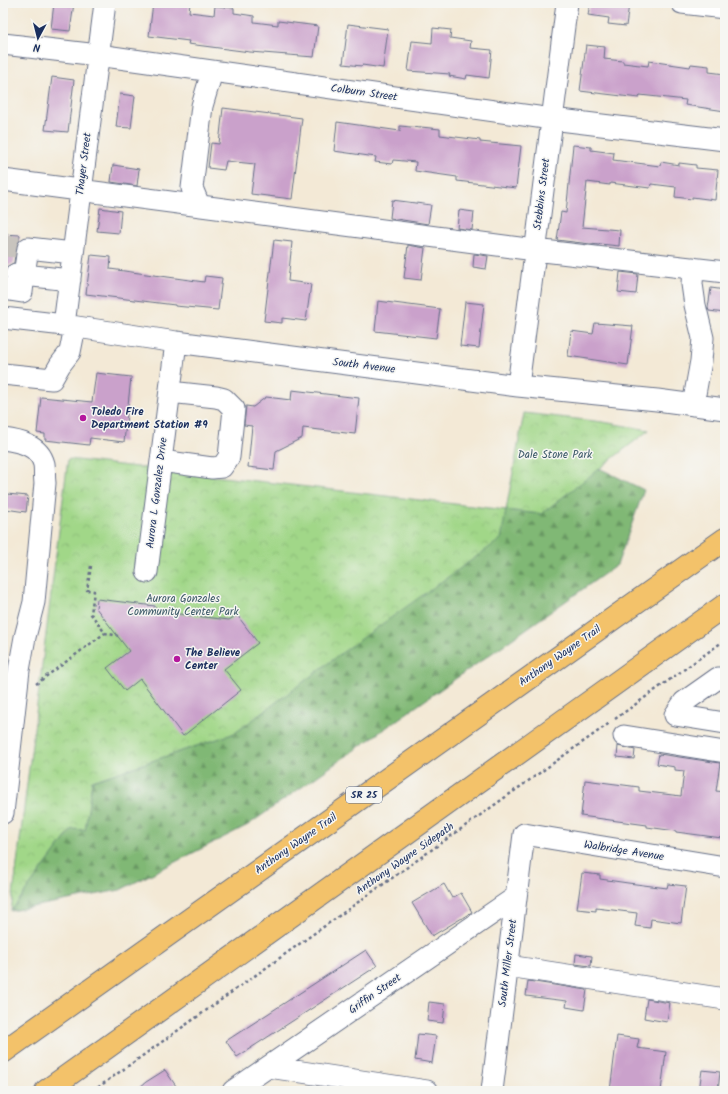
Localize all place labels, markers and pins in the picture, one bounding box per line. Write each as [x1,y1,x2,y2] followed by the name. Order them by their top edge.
[91,403,208,434] place label: Toledo Fire Department Station #9
[78,413,88,423] marker: Toledo Fire Department Station #9
[185,644,241,675] place label: The Believe Center
[172,654,182,664] marker: The Believe Center

